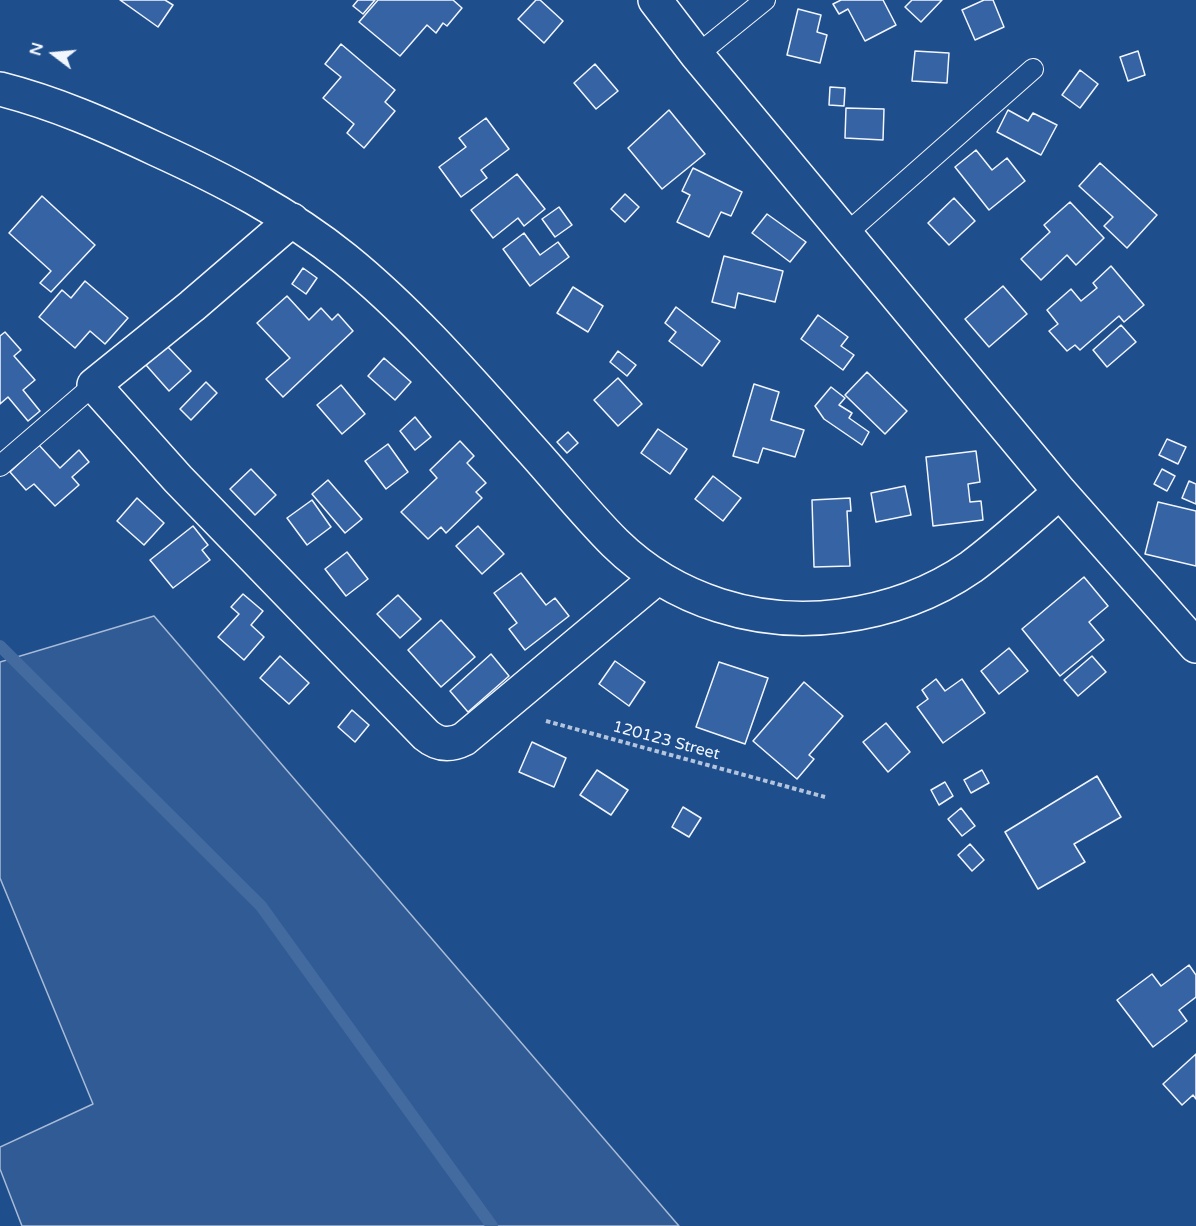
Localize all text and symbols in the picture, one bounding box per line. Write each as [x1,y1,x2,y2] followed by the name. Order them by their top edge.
[24,24,84,84] north arrow
[25,40,48,58] text: N
[610,717,722,765] street label: 120123 Street

